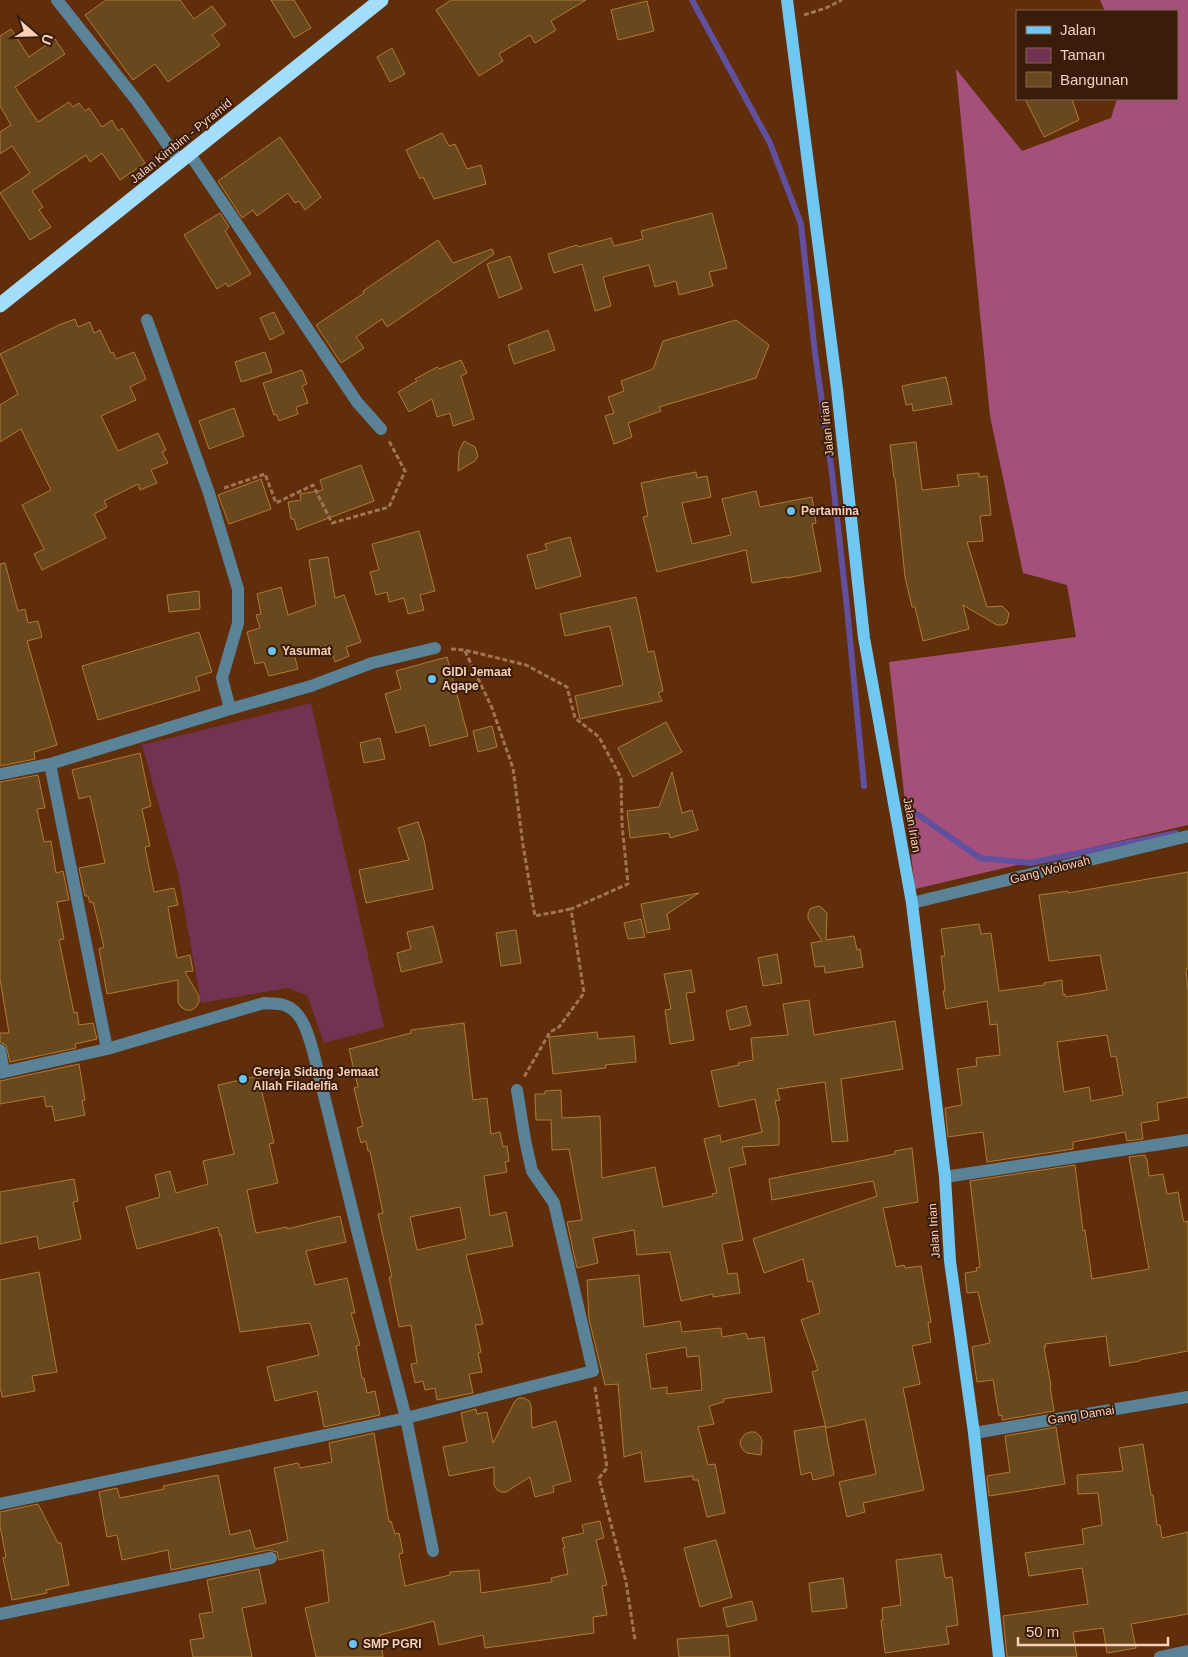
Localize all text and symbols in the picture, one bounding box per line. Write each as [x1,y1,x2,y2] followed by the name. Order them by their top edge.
[10,10,60,60] north arrow
[1016,10,1178,100] legend
[1060,21,1096,38] text: Jalan
[38,32,56,47] text: U
[1060,46,1105,63] text: Taman
[1060,71,1128,88] text: Bangunan
[127,96,235,186] street label: Jalan Kimbim - Pyramid
[817,401,837,457] street label: Jalan Irian
[801,504,859,518] place label: Pertamina
[785,505,797,517] marker: Pertamina
[282,644,331,658] place label: Yasumat
[266,645,278,657] marker: Yasumat
[442,665,511,693] place label: GIDI Jemaat Agape
[426,673,438,685] marker: GIDI Jemaat Agape
[900,797,924,853] street label: Jalan Irian
[1009,853,1091,887] street label: Gang Wolowah
[253,1065,378,1093] place label: Gereja Sidang Jemaat Allah Filadelfia
[237,1073,249,1085] marker: Gereja Sidang Jemaat Allah Filadelfia
[925,1203,943,1259] street label: Jalan Irian
[1047,1403,1115,1427] street label: Gang Damai
[1018,1614,1168,1646] scale bar
[1026,1623,1059,1640] text: 50 m
[363,1637,421,1651] place label: SMP PGRI
[347,1638,359,1650] marker: SMP PGRI

